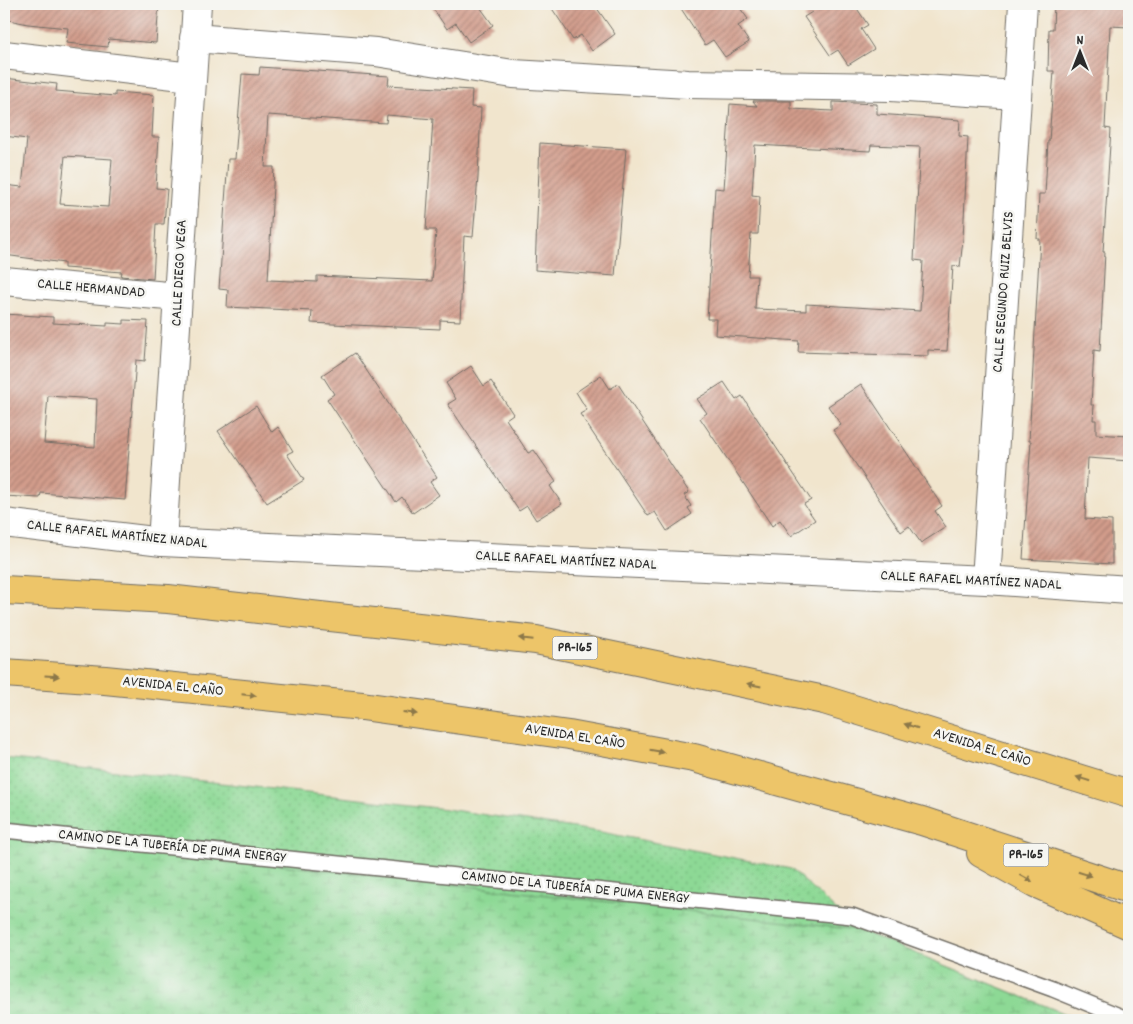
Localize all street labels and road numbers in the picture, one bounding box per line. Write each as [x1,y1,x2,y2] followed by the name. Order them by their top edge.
[987,211,1021,373] street label: CALLE SEGUNDO RUIZ BELVIS
[166,219,194,327] street label: CALLE DIEGO VEGA
[36,273,146,305] street label: CALLE HERMANDAD
[26,515,208,555] street label: CALLE RAFAEL MARTÍNEZ NADAL
[475,545,657,577] street label: CALLE RAFAEL MARTÍNEZ NADAL
[880,565,1062,597] street label: CALLE RAFAEL MARTÍNEZ NADAL
[552,636,598,660] road number: PR-165
[122,671,224,703] street label: AVENIDA EL CAÑO
[523,718,627,756] street label: AVENIDA EL CAÑO
[930,723,1034,773] street label: AVENIDA EL CAÑO
[57,824,287,870] street label: CAMINO DE LA TUBERÍA DE PUMA ENERGY
[1004,844,1048,866] road number: PR-165
[460,865,690,911] street label: CAMINO DE LA TUBERÍA DE PUMA ENERGY

